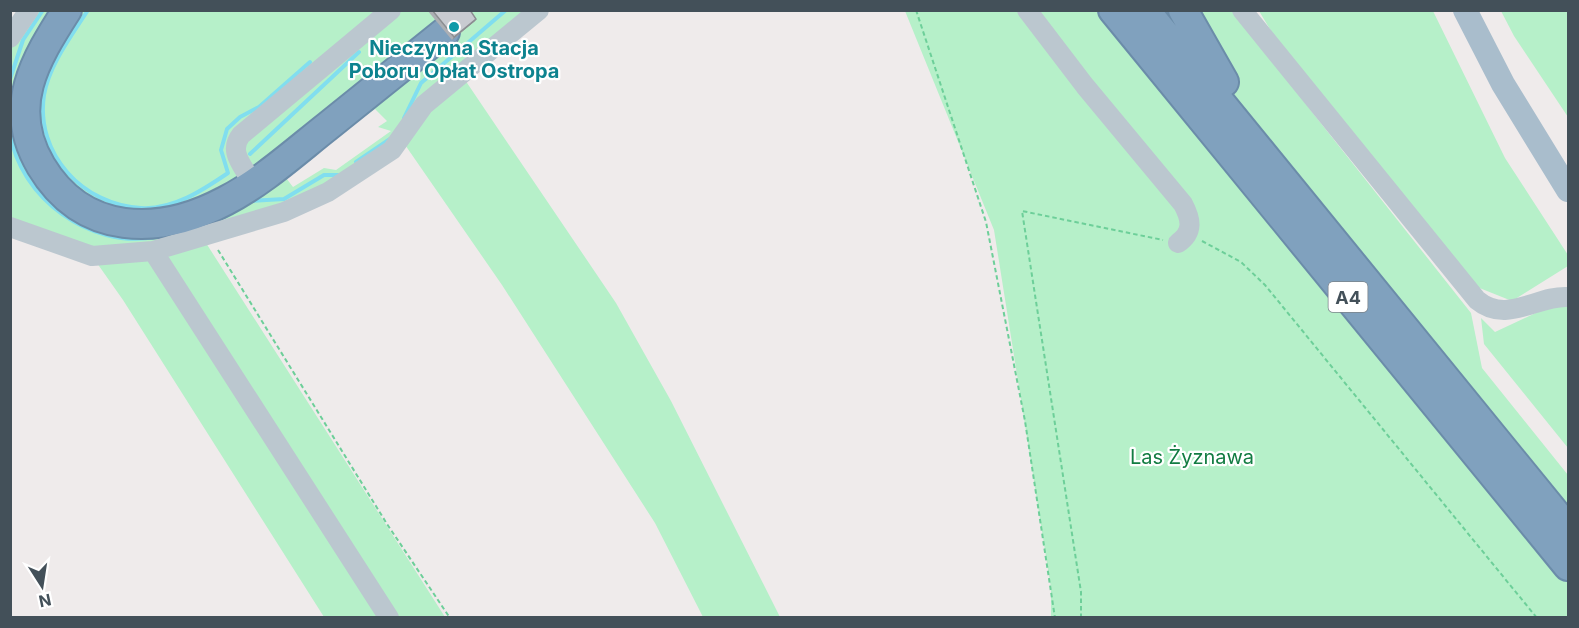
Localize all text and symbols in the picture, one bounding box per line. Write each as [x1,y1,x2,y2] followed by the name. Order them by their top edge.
[447,20,461,34] marker: Nieczynna Stacja Poboru Opłat Ostropa
[349,36,559,83] place label: Nieczynna Stacja Poboru Opłat Ostropa
[1328,282,1368,312] road number: A4
[1130,444,1254,469] park label: Las Żyznawa
[12,556,72,616] north arrow
[37,590,53,612] text: N

